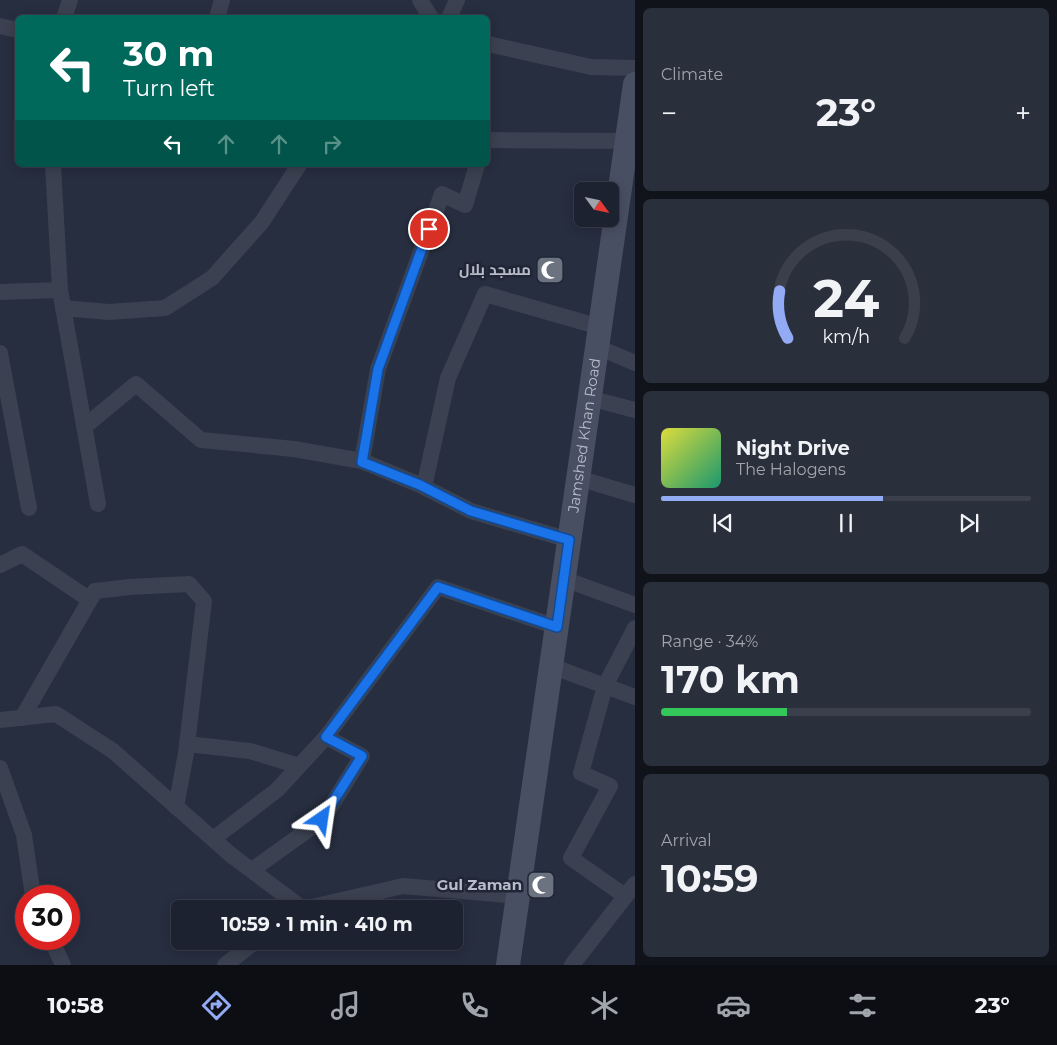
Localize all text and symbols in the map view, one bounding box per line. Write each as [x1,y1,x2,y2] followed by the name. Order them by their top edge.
[123,32,214,75] text: 30 m
[40,35,105,100] icon: left
[661,65,723,84] text: Climate
[123,75,215,102] text: Turn left
[816,89,876,136] text: 23°
[661,96,677,130] text: −
[1015,96,1031,130] text: +
[159,130,187,158] icon: left
[212,130,240,158] icon: ahead
[265,130,293,158] icon: ahead
[318,130,346,158] icon: right
[574,182,619,228] north arrow
[574,182,619,227] map controls
[408,208,450,250] pin
[415,215,443,243] icon: arrive
[535,255,565,285] mosque icon: مسجد بلال
[459,260,531,279] place label: مسجد بلال
[813,267,879,330] text: 24
[822,326,870,347] text: km/h
[563,357,604,515] street label: Jamshed Khan Road
[736,437,850,460] text: Night Drive
[736,460,846,479] text: The Halogens
[709,509,737,537] icon: previous
[832,509,860,537] icon: pause
[955,509,983,537] icon: next
[661,632,758,651] text: Range · 34%
[661,656,800,703] text: 170 km
[295,792,347,844] position arrow
[661,831,711,850] text: Arrival
[661,855,758,902] text: 10:59
[526,870,556,900] mosque icon: Gul Zaman
[437,875,522,894] place label: Gul Zaman
[15,885,80,950] speed limit sign: 30
[221,913,413,936] text: 10:59 · 1 min · 410 m
[199,988,234,1023] icon: directions
[328,988,363,1023] icon: music
[457,988,492,1023] icon: phone
[587,988,622,1023] icon: climate
[716,988,751,1023] icon: car
[845,988,880,1023] icon: filters
[47,992,104,1019] text: 10:58
[975,992,1010,1019] text: 23°

